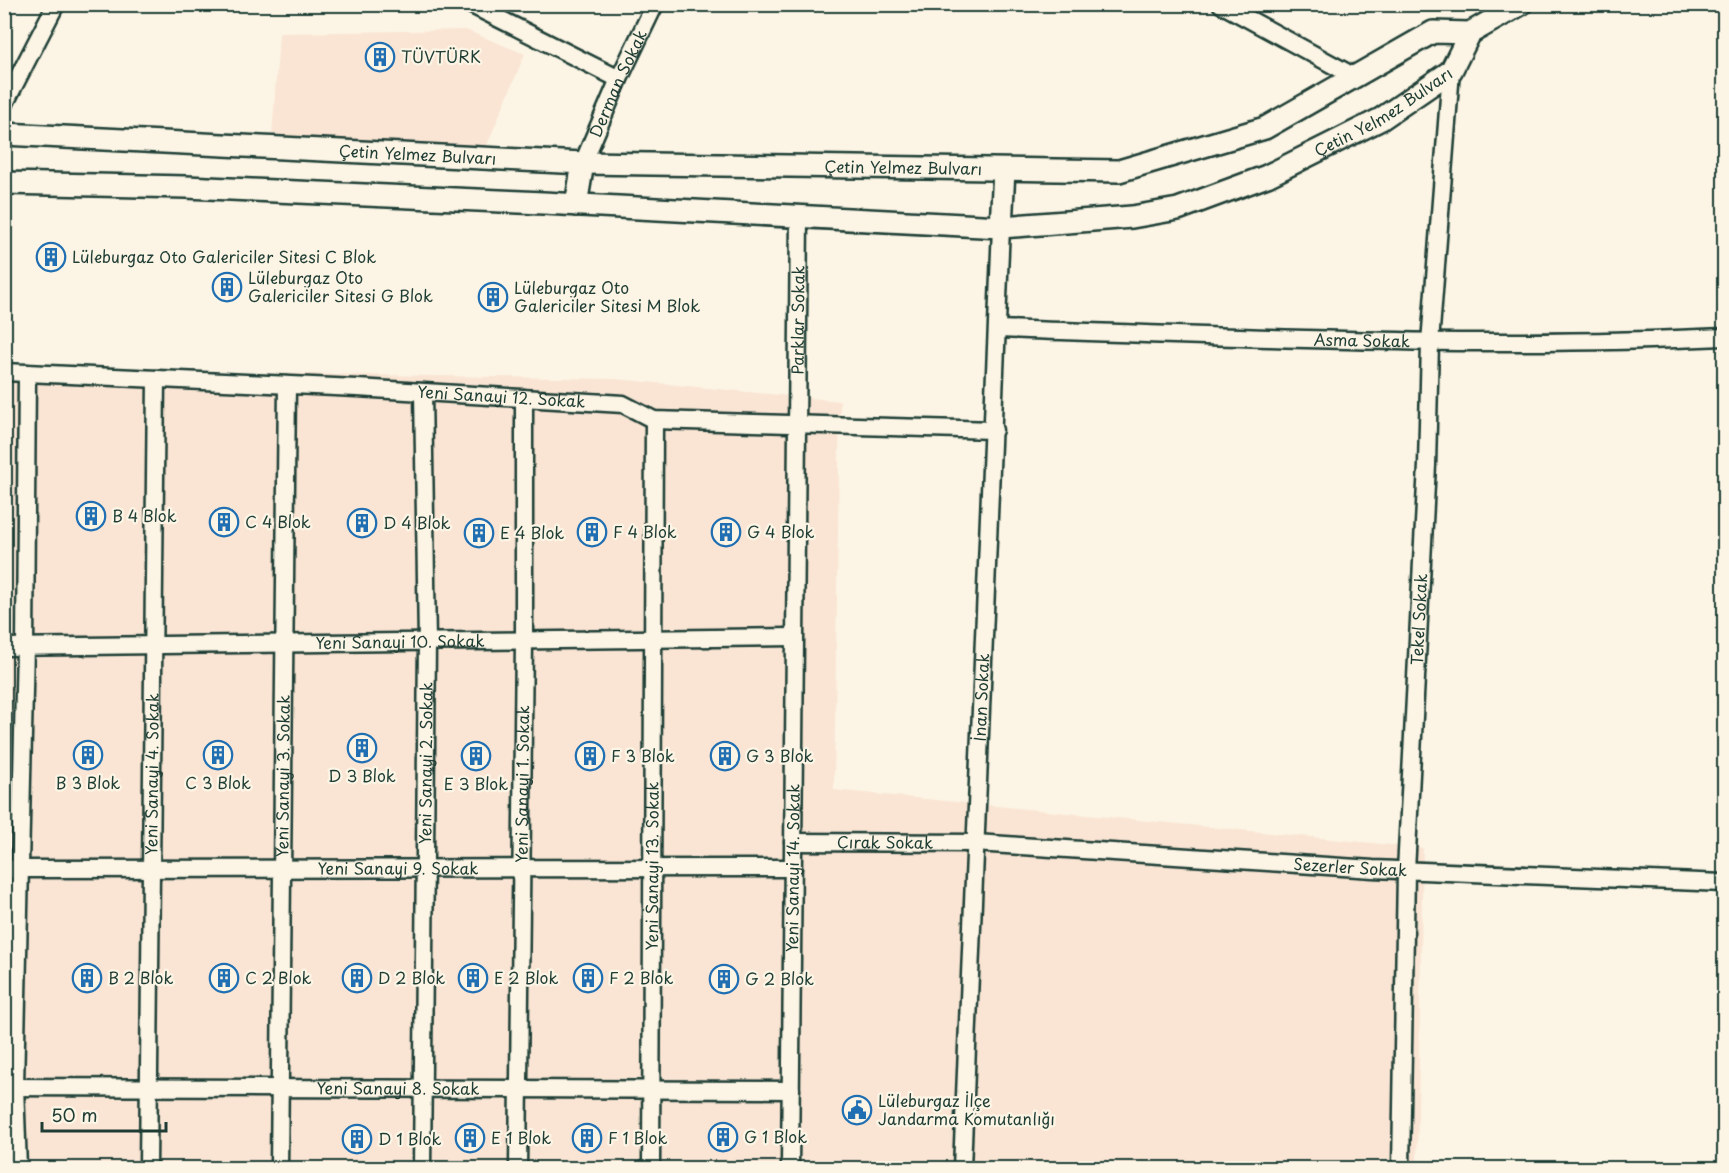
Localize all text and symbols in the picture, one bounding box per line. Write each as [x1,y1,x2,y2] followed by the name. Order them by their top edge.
[582,25,652,141] street label: Derman Sokak
[364,41,396,73] building icon: TÜVTÜRK
[401,44,481,68] place label: TÜVTÜRK
[1310,61,1457,162] street label: Çetin Yelmez Bulvarı
[338,138,497,170] street label: Çetin Yelmez Bulvarı
[824,154,982,180] street label: Çetin Yelmez Bulvarı
[35,241,67,273] building icon: Lüleburgaz Oto Galericiler Sitesi C Blok
[72,244,376,268] place label: Lüleburgaz Oto Galericiler Sitesi C Blok
[248,265,433,307] place label: Lüleburgaz Oto Galericiler Sitesi G Blok
[785,265,810,375] street label: Parklar Sokak
[211,271,243,303] building icon: Lüleburgaz Oto Galericiler Sitesi G Blok
[514,275,700,317] place label: Lüleburgaz Oto Galericiler Sitesi M Blok
[477,281,509,313] building icon: Lüleburgaz Oto Galericiler Sitesi M Blok
[1313,326,1410,352] street label: Asma Sokak
[417,379,586,413] street label: Yeni Sanayi 12. Sokak
[75,500,107,532] building icon: B 4 Blok
[112,503,177,527] place label: B 4 Blok
[208,506,240,538] building icon: C 4 Blok
[346,507,378,539] building icon: D 4 Blok
[245,509,311,533] place label: C 4 Blok
[383,510,451,534] place label: D 4 Blok
[576,516,608,548] building icon: F 4 Blok
[710,516,742,548] building icon: G 4 Blok
[463,517,495,549] building icon: E 4 Blok
[613,519,677,543] place label: F 4 Blok
[747,519,815,543] place label: G 4 Blok
[500,520,564,544] place label: E 4 Blok
[1404,573,1432,666] street label: Tekel Sokak
[315,628,485,654] street label: Yeni Sanayi 10. Sokak
[967,653,994,742] street label: İnan Sokak
[412,682,438,844] street label: Yeni Sanayi 2. Sokak
[138,693,164,855] street label: Yeni Sanayi 4. Sokak
[269,695,295,857] street label: Yeni Sanayi 3. Sokak
[508,705,534,863] street label: Yeni Sanayi 1. Sokak
[346,732,378,764] building icon: D 3 Blok
[72,739,104,771] building icon: B 3 Blok
[202,739,234,771] building icon: C 3 Blok
[460,740,492,772] building icon: E 3 Blok
[574,740,606,772] building icon: F 3 Blok
[709,740,741,772] building icon: G 3 Blok
[611,743,675,767] place label: F 3 Blok
[746,743,814,767] place label: G 3 Blok
[328,763,396,787] place label: D 3 Blok
[56,770,120,794] place label: B 3 Blok
[185,770,251,794] place label: C 3 Blok
[444,771,508,795] place label: E 3 Blok
[639,782,664,950] street label: Yeni Sanayi 13. Sokak
[779,784,805,952] street label: Yeni Sanayi 14. Sokak
[837,829,933,854] street label: Çırak Sokak
[1293,851,1408,881] street label: Sezerler Sokak
[318,855,478,880] street label: Yeni Sanayi 9. Sokak
[71,962,103,994] building icon: B 2 Blok
[208,962,240,994] building icon: C 2 Blok
[341,962,373,994] building icon: D 2 Blok
[457,962,489,994] building icon: E 2 Blok
[572,962,604,994] building icon: F 2 Blok
[708,963,740,995] building icon: G 2 Blok
[108,965,173,989] place label: B 2 Blok
[245,965,312,989] place label: C 2 Blok
[378,965,445,989] place label: D 2 Blok
[494,965,559,989] place label: E 2 Blok
[609,965,674,989] place label: F 2 Blok
[745,966,814,990] place label: G 2 Blok
[317,1075,479,1100] street label: Yeni Sanayi 8. Sokak
[878,1088,1055,1130] place label: Lüleburgaz İlçe Jandarma Komutanlığı
[841,1094,873,1126] public building icon: Lüleburgaz İlçe Jandarma Komutanlığı
[42,1095,166,1133] scale bar
[51,1101,98,1128] text: 50 m
[707,1121,739,1153] building icon: G 1 Blok
[454,1122,486,1154] building icon: E 1 Blok
[571,1122,603,1154] building icon: F 1 Blok
[341,1123,373,1155] building icon: D 1 Blok
[744,1124,807,1148] place label: G 1 Blok
[491,1125,551,1149] place label: E 1 Blok
[608,1125,667,1149] place label: F 1 Blok
[378,1126,442,1150] place label: D 1 Blok

